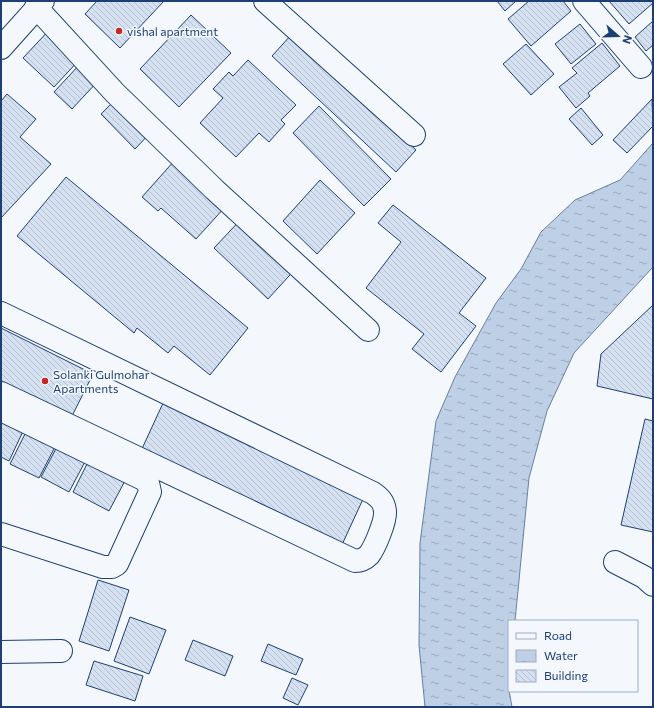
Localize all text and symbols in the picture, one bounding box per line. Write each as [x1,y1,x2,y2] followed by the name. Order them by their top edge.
[598,16,638,56] north arrow
[127,24,218,38] place label: vishal apartment
[114,26,124,36] marker: vishal apartment
[620,33,635,46] text: N
[53,367,150,395] place label: Solanki Gulmohar Apartments
[40,376,50,386] marker: Solanki Gulmohar Apartments
[508,620,638,692] legend
[544,628,572,642] text: Road
[544,648,578,662] text: Water
[544,668,588,682] text: Building

